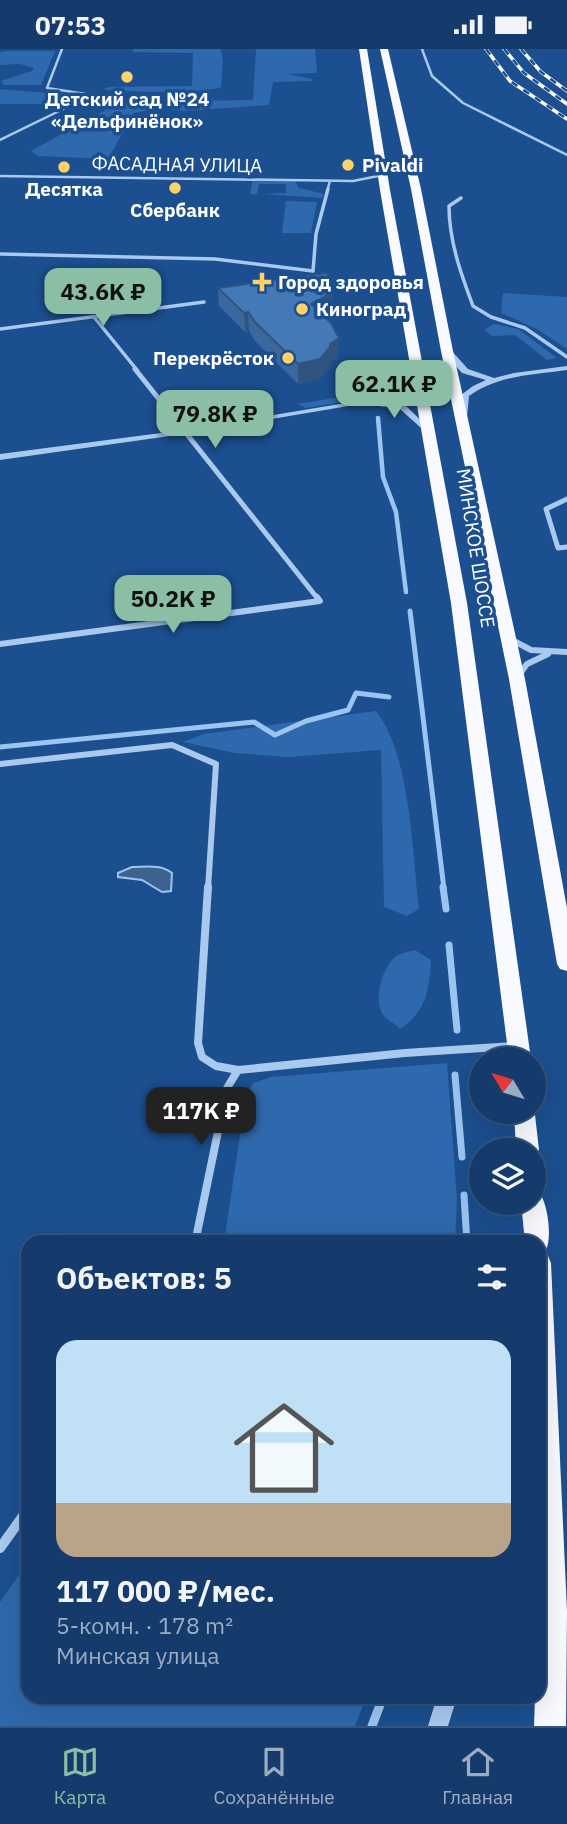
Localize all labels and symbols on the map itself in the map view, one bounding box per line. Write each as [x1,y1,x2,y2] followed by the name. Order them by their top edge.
[119,69,135,85] marker: Детский сад №24 «Дельфинёнок»
[45,87,209,133] place label: Детский сад №24 «Дельфинёнок»
[91,151,263,177] street label: ФАСАДНАЯ УЛИЦА
[362,153,424,177] place label: Pivaldi
[340,157,356,173] marker: Pivaldi
[56,159,72,175] marker: Десятка
[25,177,103,201] place label: Десятка
[167,180,183,196] marker: Сбербанк
[130,198,220,222] place label: Сбербанк
[38,268,168,328] pin: 43.6K ₽
[278,270,424,294] place label: Город здоровья
[252,272,272,292] marker: Город здоровья
[316,297,407,321] place label: Киноград
[294,301,310,317] marker: Киноград
[153,346,274,370] place label: Перекрёсток
[280,350,296,366] marker: Перекрёсток
[329,361,459,420] pin: 62.1K ₽
[150,391,280,450] pin: 79.8K ₽
[452,466,500,630] street label: МИНСКОЕ ШОССЕ
[108,575,238,635] pin: 50.2K ₽
[469,1047,546,1123] north arrow
[144,1087,258,1147] pin: 117K ₽

